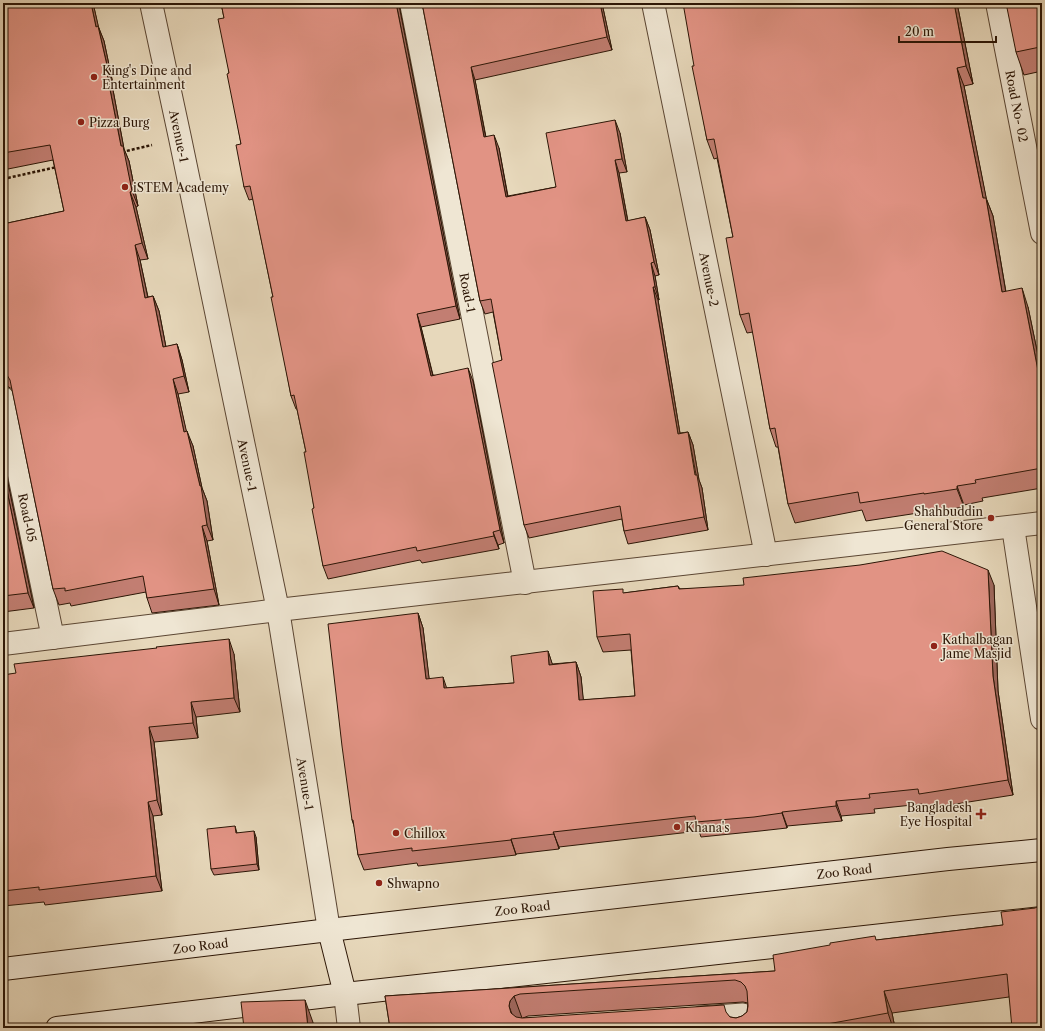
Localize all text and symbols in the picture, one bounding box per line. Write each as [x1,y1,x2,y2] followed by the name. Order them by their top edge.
[899,18,996,44] scale bar
[905,24,934,39] text: 20 m
[102,63,192,92] place label: King's Dine and Entertainment
[1003,69,1032,143] street label: Road No- 02
[89,72,99,82] marker: King's Dine and Entertainment
[166,107,192,163] street label: Avenue-1
[89,115,150,130] place label: Pizza Burg
[76,117,86,127] marker: Pizza Burg
[133,180,229,195] place label: iSTEM Academy
[120,182,130,192] marker: iSTEM Academy
[696,250,722,308] street label: Avenue-2
[457,271,479,314] street label: Road-1
[235,436,261,492] street label: Avenue-1
[16,492,40,543] street label: Road-05
[904,504,983,533] place label: Shahbuddin General Store
[986,513,996,523] marker: Shahbuddin General Store
[940,632,1014,661] place label: Kathalbagan Jame Masjid
[929,641,939,651] marker: Kathalbagan Jame Masjid
[294,755,317,811] street label: Avenue-1
[900,800,972,829] place label: Bangladesh Eye Hospital
[975,808,987,820] marker: Bangladesh Eye Hospital
[685,820,730,835] place label: Khana's
[672,822,682,832] marker: Khana's
[404,826,446,841] place label: Chillox
[391,828,401,838] marker: Chillox
[816,860,874,882] street label: Zoo Road
[387,876,440,891] place label: Shwapno
[374,878,384,888] marker: Shwapno
[494,897,552,918] street label: Zoo Road
[172,935,230,956] street label: Zoo Road

